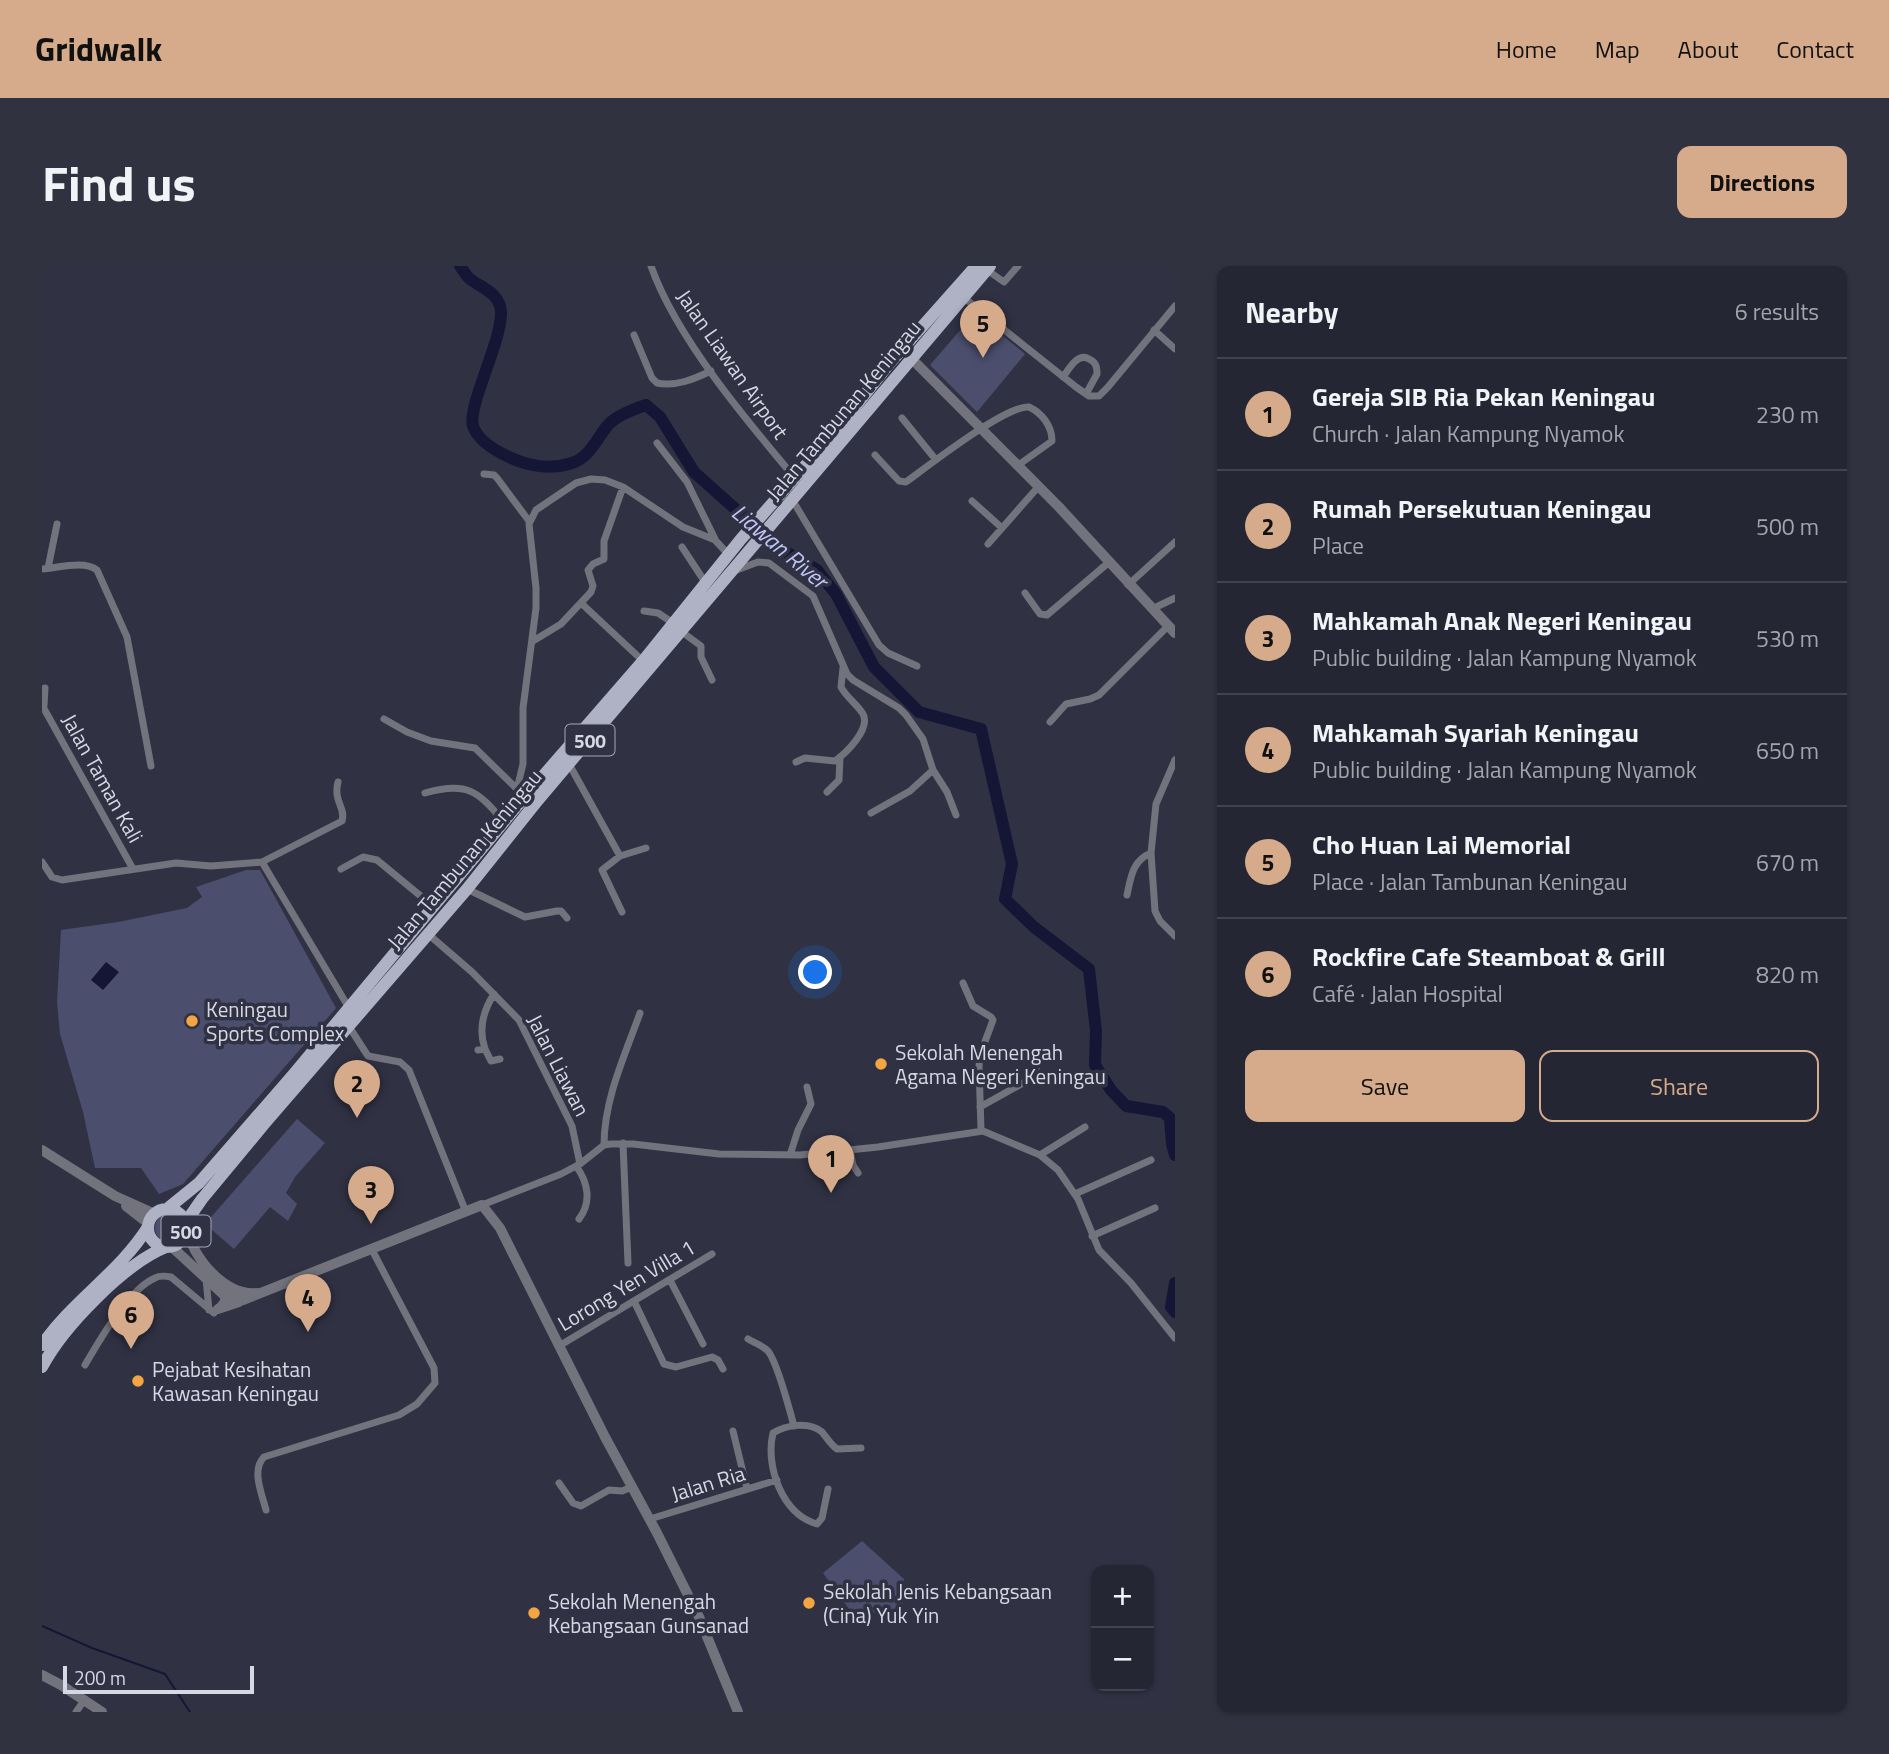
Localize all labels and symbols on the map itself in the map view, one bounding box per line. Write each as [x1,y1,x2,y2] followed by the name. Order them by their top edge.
[669,283,797,446] street label: Jalan Liawan Airport
[960,300,1006,358] pin: 5
[758,313,928,507] street label: Jalan Tambunan Keningau
[724,495,838,599] water label: Liawan River
[54,708,152,848] street label: Jalan Taman Kali
[566,724,614,755] road number: 500
[379,762,549,956] street label: Jalan Tambunan Keningau
[798,955,832,989] your location
[206,993,345,1049] place label: Keningau Sports Complex
[520,1008,598,1122] street label: Jalan Liawan
[184,1013,200,1029] marker: Keningau Sports Complex
[895,1036,1106,1092] place label: Sekolah Menengah Agama Negeri Keningau
[873,1056,889,1072] marker: Sekolah Menengah Agama Negeri Keningau
[334,1060,380,1118] pin: 2
[808,1135,854,1193] pin: 1
[348,1166,394,1224] pin: 3
[162,1216,210,1247] road number: 500
[551,1231,701,1339] street label: Lorong Yen Villa 1
[285,1274,331,1332] pin: 4
[108,1291,154,1349] pin: 6
[152,1353,319,1409] place label: Pejabat Kesihatan Kawasan Keningau
[130,1373,146,1389] marker: Pejabat Kesihatan Kawasan Keningau
[667,1456,749,1509] street label: Jalan Ria
[823,1575,1052,1631] place label: Sekolah Jenis Kebangsaan (Cina) Yuk Yin
[548,1585,749,1641] place label: Sekolah Menengah Kebangsaan Gunsanad
[801,1595,817,1611] marker: Sekolah Jenis Kebangsaan (Cina) Yuk Yin
[526,1605,542,1621] marker: Sekolah Menengah Kebangsaan Gunsanad
[63,1663,254,1695] scale bar

